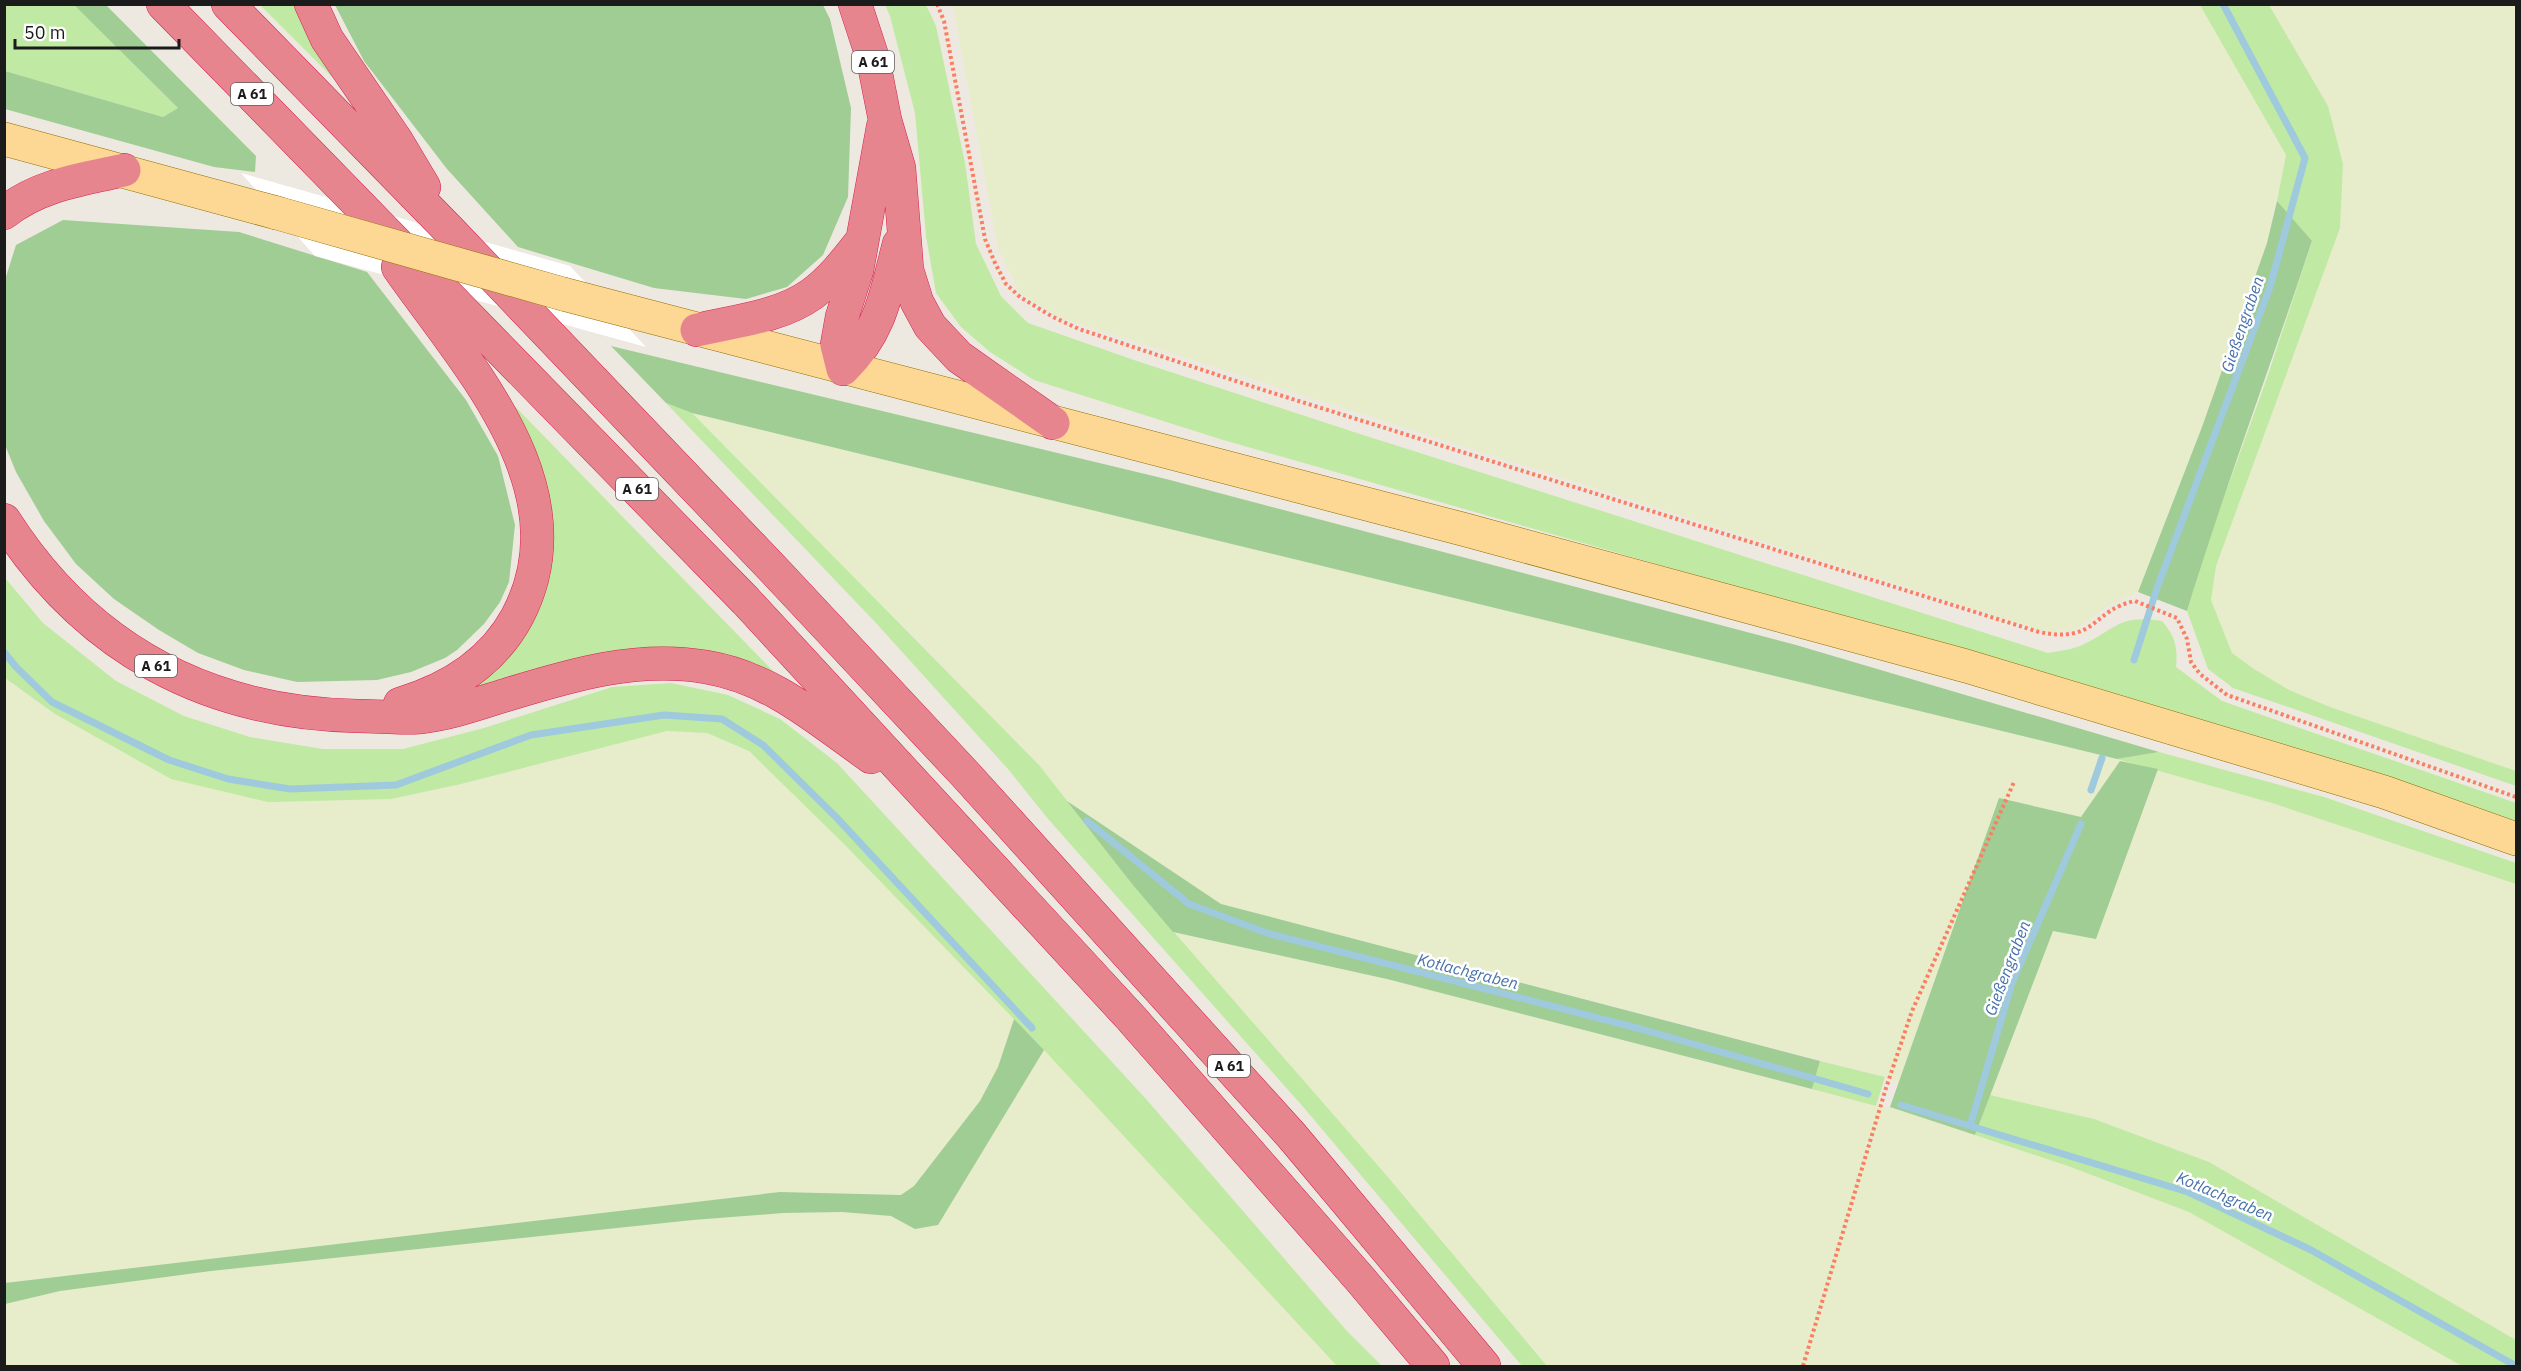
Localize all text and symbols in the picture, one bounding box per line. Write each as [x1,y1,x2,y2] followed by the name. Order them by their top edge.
[15,12,178,50] scale bar
[24,21,66,44] text: 50 m
[852,51,894,73] road number: A 61
[231,83,273,105] road number: A 61
[2216,273,2268,375] water label: Gießengraben
[616,478,658,500] road number: A 61
[135,655,177,677] road number: A 61
[1980,918,2034,1018] water label: Gießengraben
[1416,949,1520,993] water label: Kotlachgraben
[1208,1055,1250,1077] road number: A 61
[2174,1167,2276,1225] water label: Kotlachgraben

